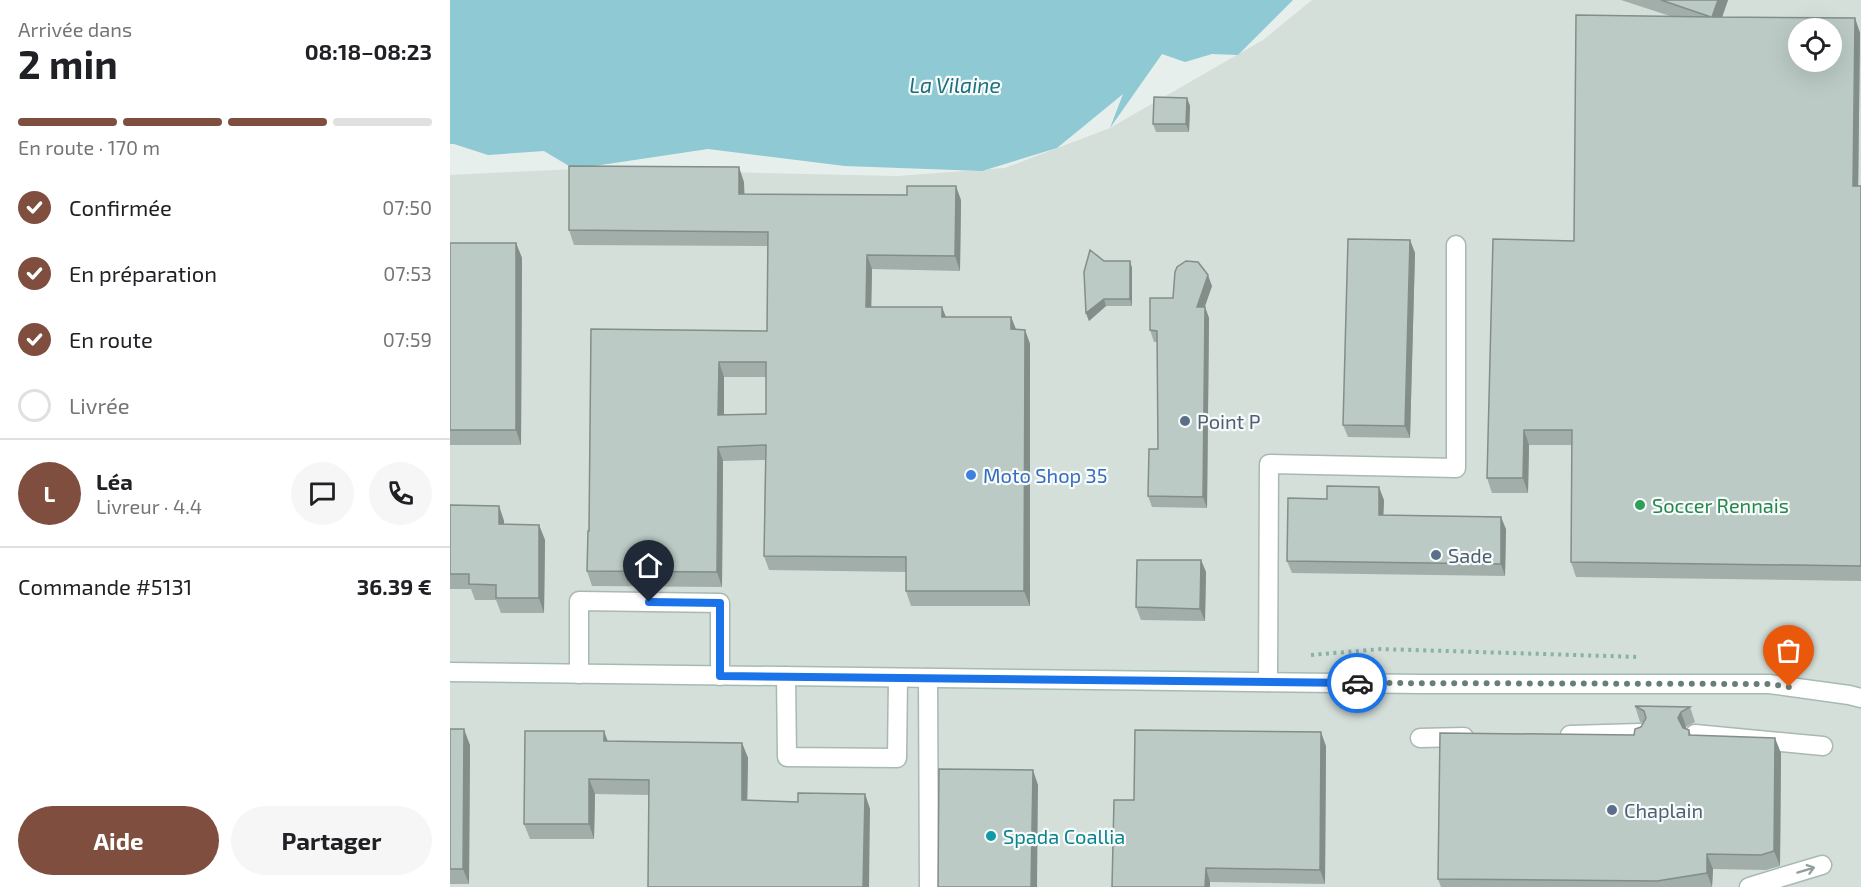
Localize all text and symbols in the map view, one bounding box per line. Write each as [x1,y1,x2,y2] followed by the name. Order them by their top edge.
[18,17,132,41] text: Arrivée dans
[1788,18,1842,72] map controls
[1788,18,1842,72] button: locate
[305,38,432,64] text: 08:18–08:23
[18,40,118,87] text: 2 min
[909,72,1001,97] water label: La Vilaine
[18,135,160,159] text: En route · 170 m
[18,191,51,224] icon: check
[69,194,172,220] text: Confirmée
[382,195,432,219] text: 07:50
[18,257,51,290] icon: check
[69,260,217,286] text: En préparation
[383,261,432,285] text: 07:53
[18,323,51,356] icon: check
[69,326,153,352] text: En route
[383,327,432,351] text: 07:59
[69,392,130,418] text: Livrée
[1197,409,1261,433] place label: Point P
[1178,414,1192,428] marker: Point P
[291,462,354,525] button: chat
[369,462,432,525] button: phone
[983,463,1107,487] place label: Moto Shop 35
[96,468,133,494] text: Léa
[964,468,978,482] marker: Moto Shop 35
[44,480,55,506] text: L
[1652,493,1789,517] place label: Soccer Rennais
[96,494,202,518] text: Livreur · 4.4
[1633,498,1647,512] marker: Soccer Rennais
[623,540,674,602] pin
[1448,543,1492,567] place label: Sade
[1429,548,1443,562] marker: Sade
[632,549,665,582] icon: home
[18,573,192,599] text: Commande #5131
[357,573,432,599] text: 36.39 €
[1763,625,1814,687] pin
[1772,634,1805,667] icon: bag
[1327,653,1387,713] courier
[1341,667,1374,700] icon: car
[1624,798,1703,822] place label: Chaplain
[1605,803,1619,817] marker: Chaplain
[18,806,219,875] button: Aide
[231,806,432,875] button: Partager
[1003,824,1125,848] place label: Spada Coallia
[984,829,998,843] marker: Spada Coallia
[1796,864,1815,875] one-way arrow

